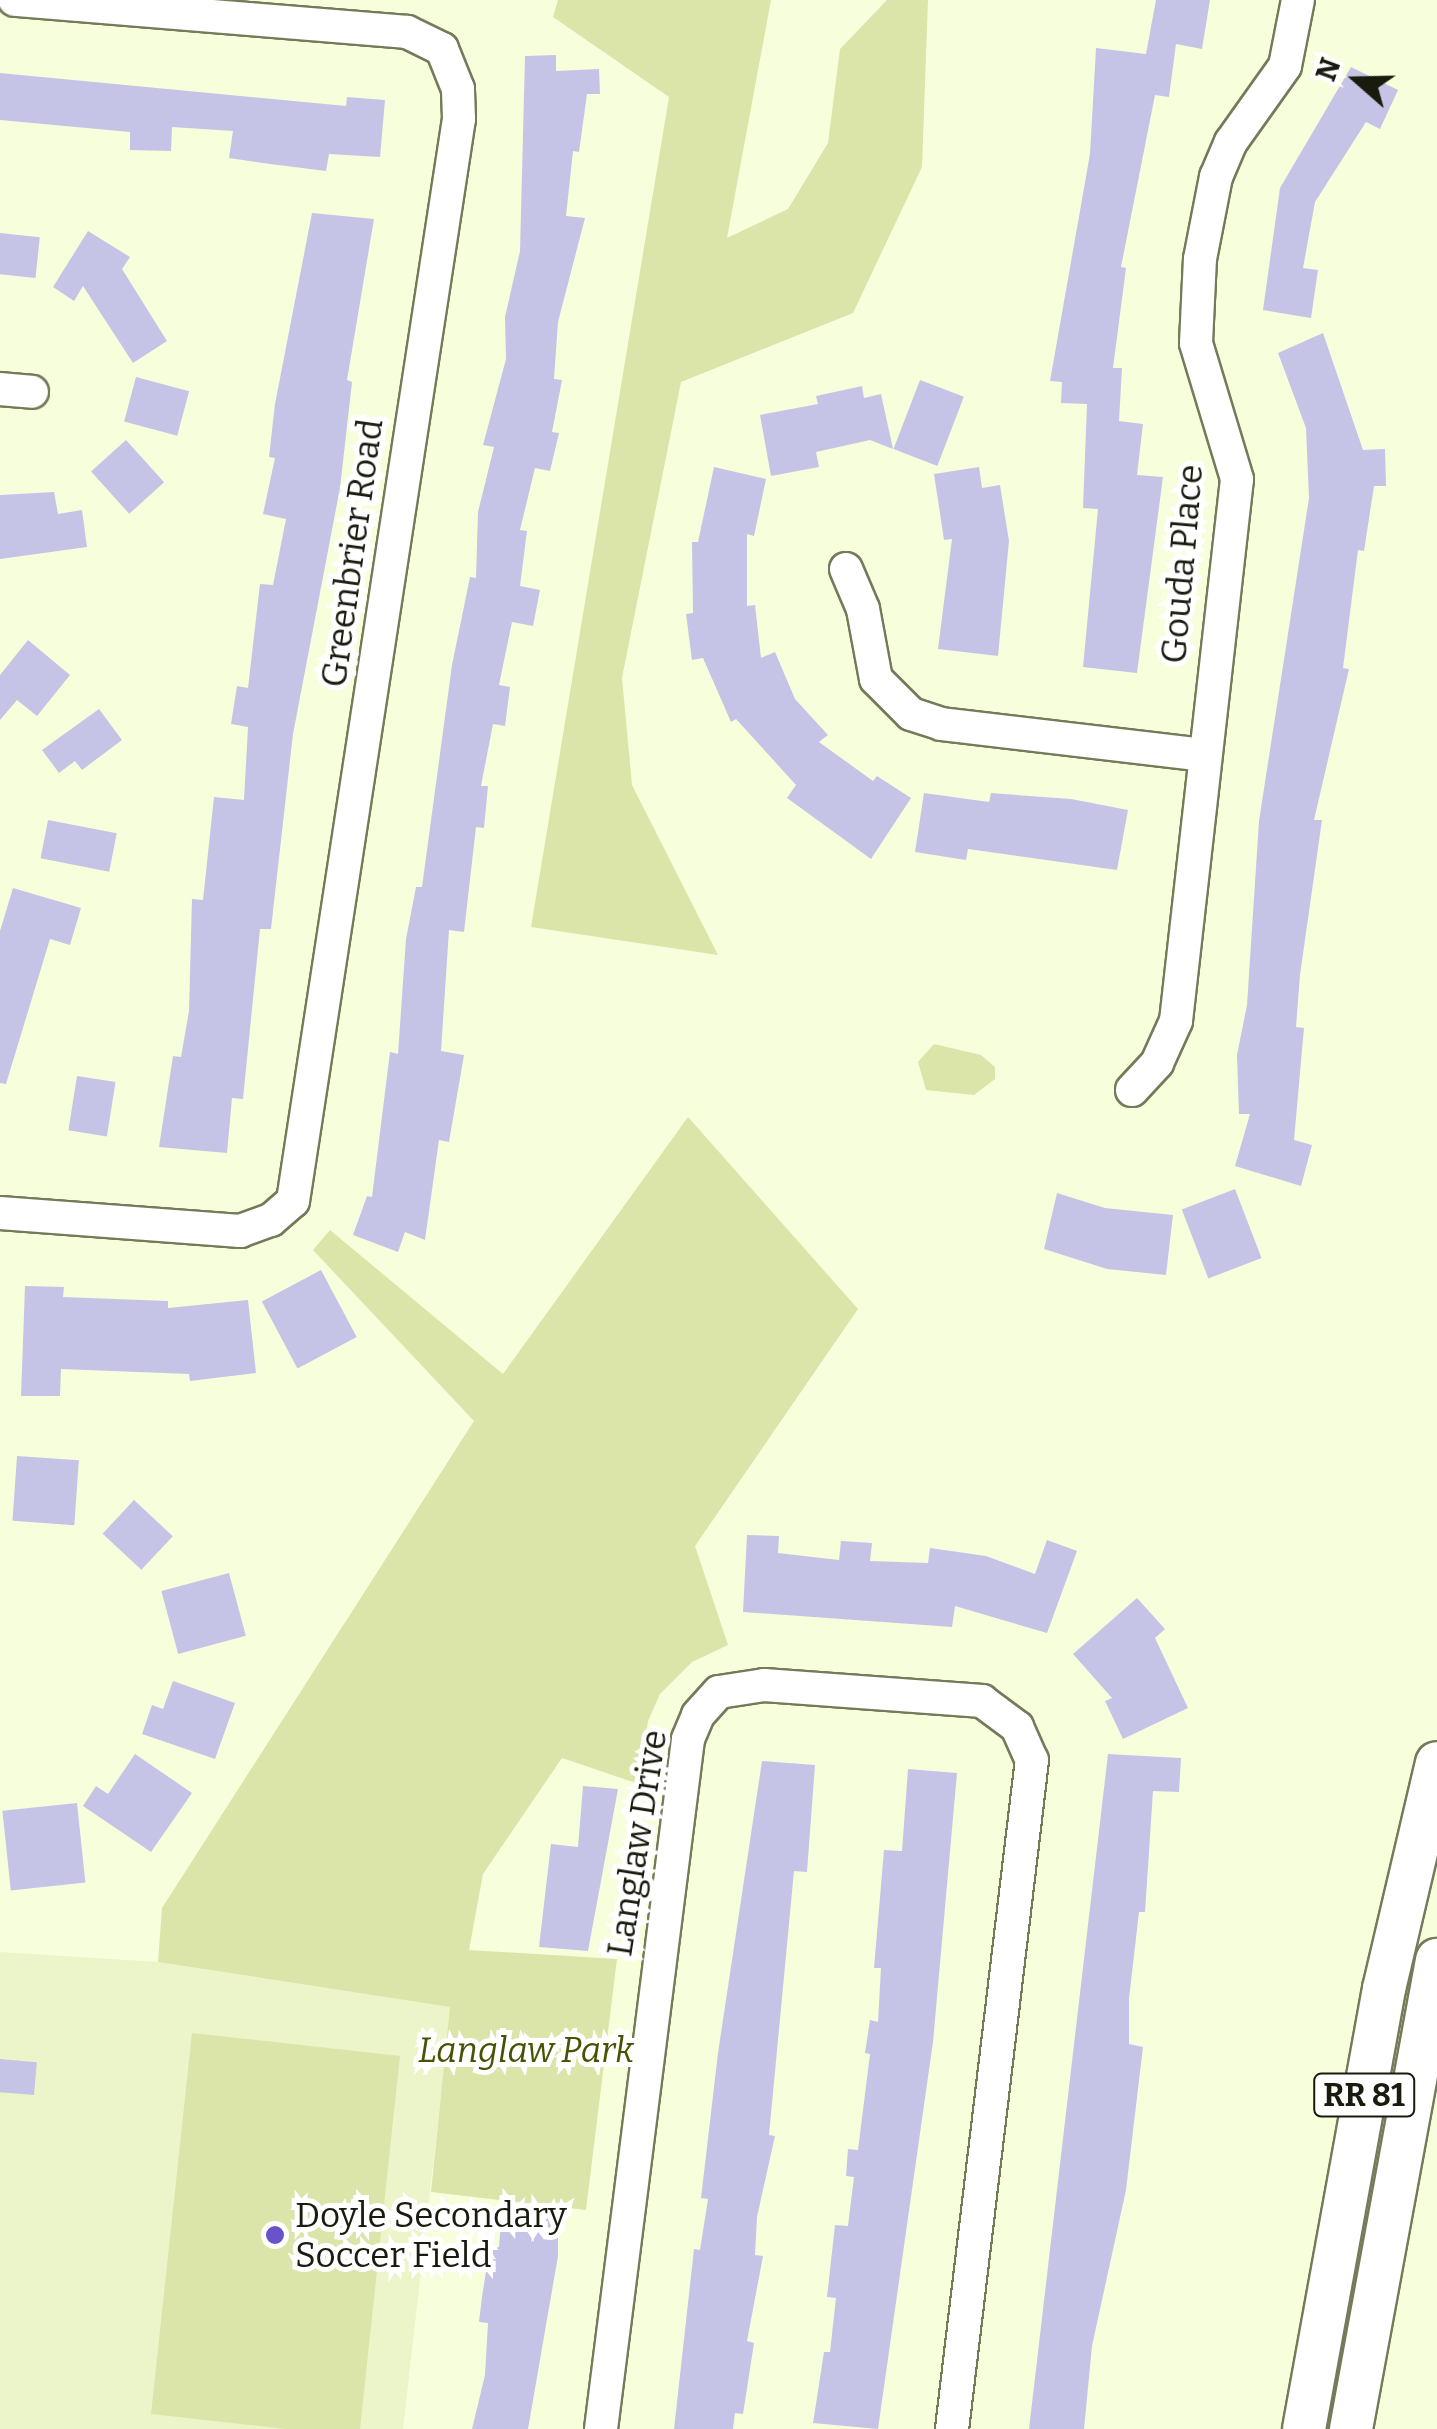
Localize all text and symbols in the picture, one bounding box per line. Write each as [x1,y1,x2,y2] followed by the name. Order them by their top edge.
[1307,30,1407,130] north arrow
[1309,54,1348,85] text: N
[312,416,392,690] street label: Greenbrier Road
[1152,463,1212,665] street label: Gouda Place
[598,1727,676,1959] street label: Langlaw Drive
[418,2029,634,2071] park label: Langlaw Park
[1312,2068,1416,2122] road number: RR 81
[295,2194,567,2276] place label: Doyle Secondary Soccer Field
[264,2224,286,2246] marker: Doyle Secondary Soccer Field

